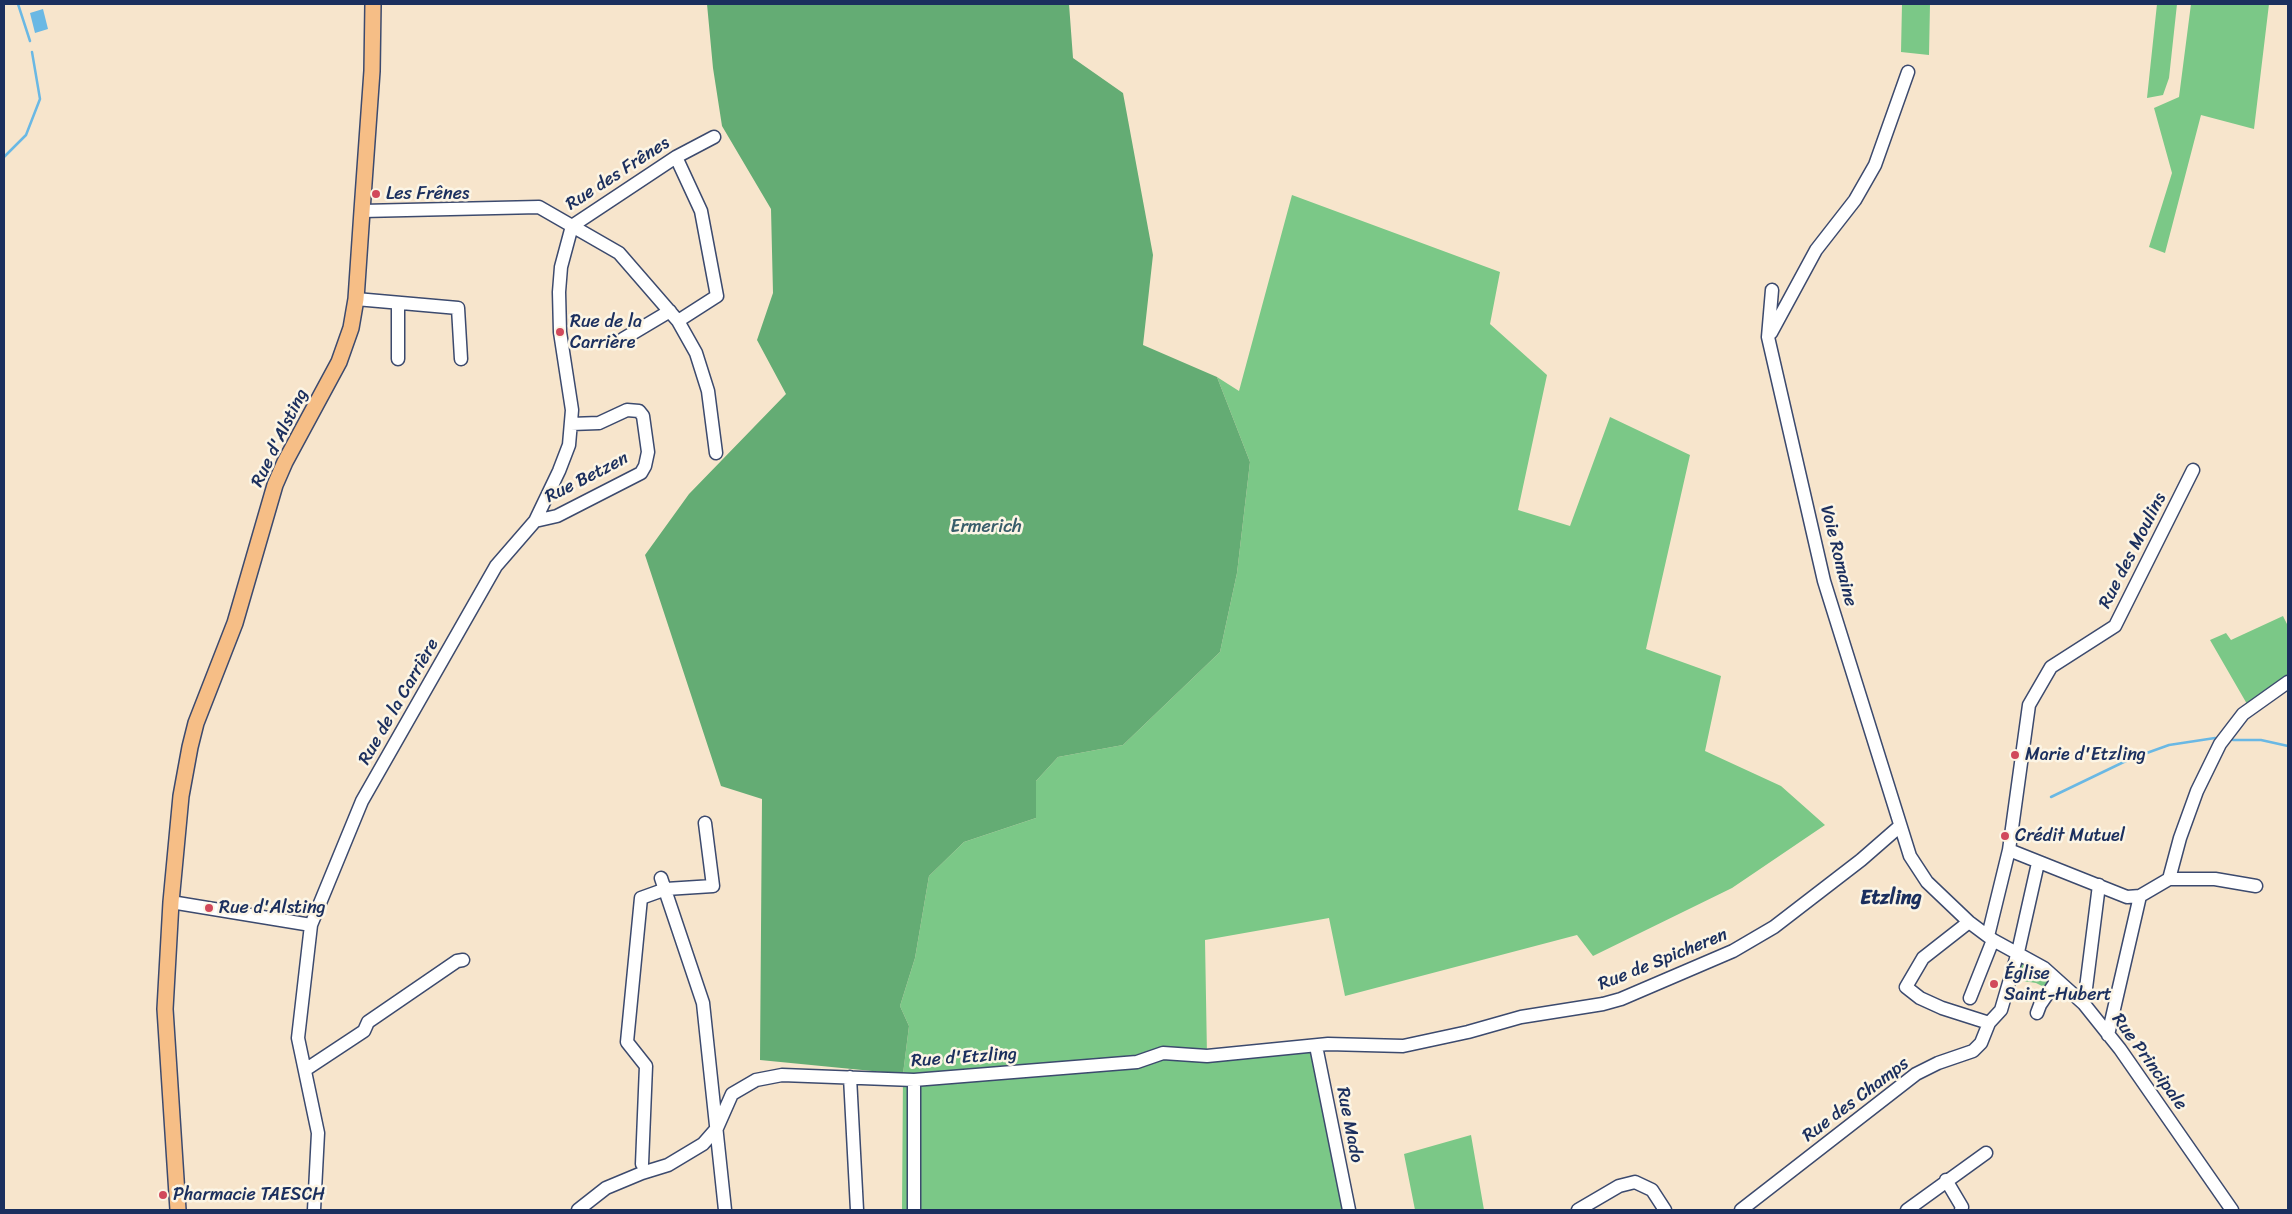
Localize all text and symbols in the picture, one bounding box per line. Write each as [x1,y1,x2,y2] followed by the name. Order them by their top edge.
[562,133,674,215] street label: Rue des Frênes
[386,183,469,205] place label: Les Frênes
[370,188,382,200] marker: Les Frênes
[570,311,642,354] place label: Rue de la Carrière
[554,326,566,338] marker: Rue de la Carrière
[247,385,313,491] street label: Rue d'Alsting
[542,448,632,508] street label: Rue Betzen
[2095,490,2171,612] street label: Rue des Moulins
[1815,503,1861,609] street label: Voie Romaine
[950,516,1022,538] park label: Ermerich
[354,635,444,769] street label: Rue de la Carrière
[2025,744,2146,766] place label: Marie d'Etzling
[2009,749,2021,761] marker: Marie d'Etzling
[2015,825,2125,847] place label: Crédit Mutuel
[1999,830,2011,842] marker: Crédit Mutuel
[1860,887,1922,911] district label: Etzling
[219,897,326,919] place label: Rue d'Alsting
[203,902,215,914] marker: Rue d'Alsting
[1595,924,1731,996] street label: Rue de Spicheren
[2004,963,2112,1006] place label: Église Saint-Hubert
[1988,978,2000,990] marker: Église Saint-Hubert
[2107,1009,2191,1115] street label: Rue Principale
[910,1044,1018,1072] street label: Rue d'Etzling
[1799,1053,1913,1147] street label: Rue des Champs
[1331,1085,1367,1165] street label: Rue Mado
[173,1184,325,1206] place label: Pharmacie TAESCH
[157,1189,169,1201] marker: Pharmacie TAESCH

